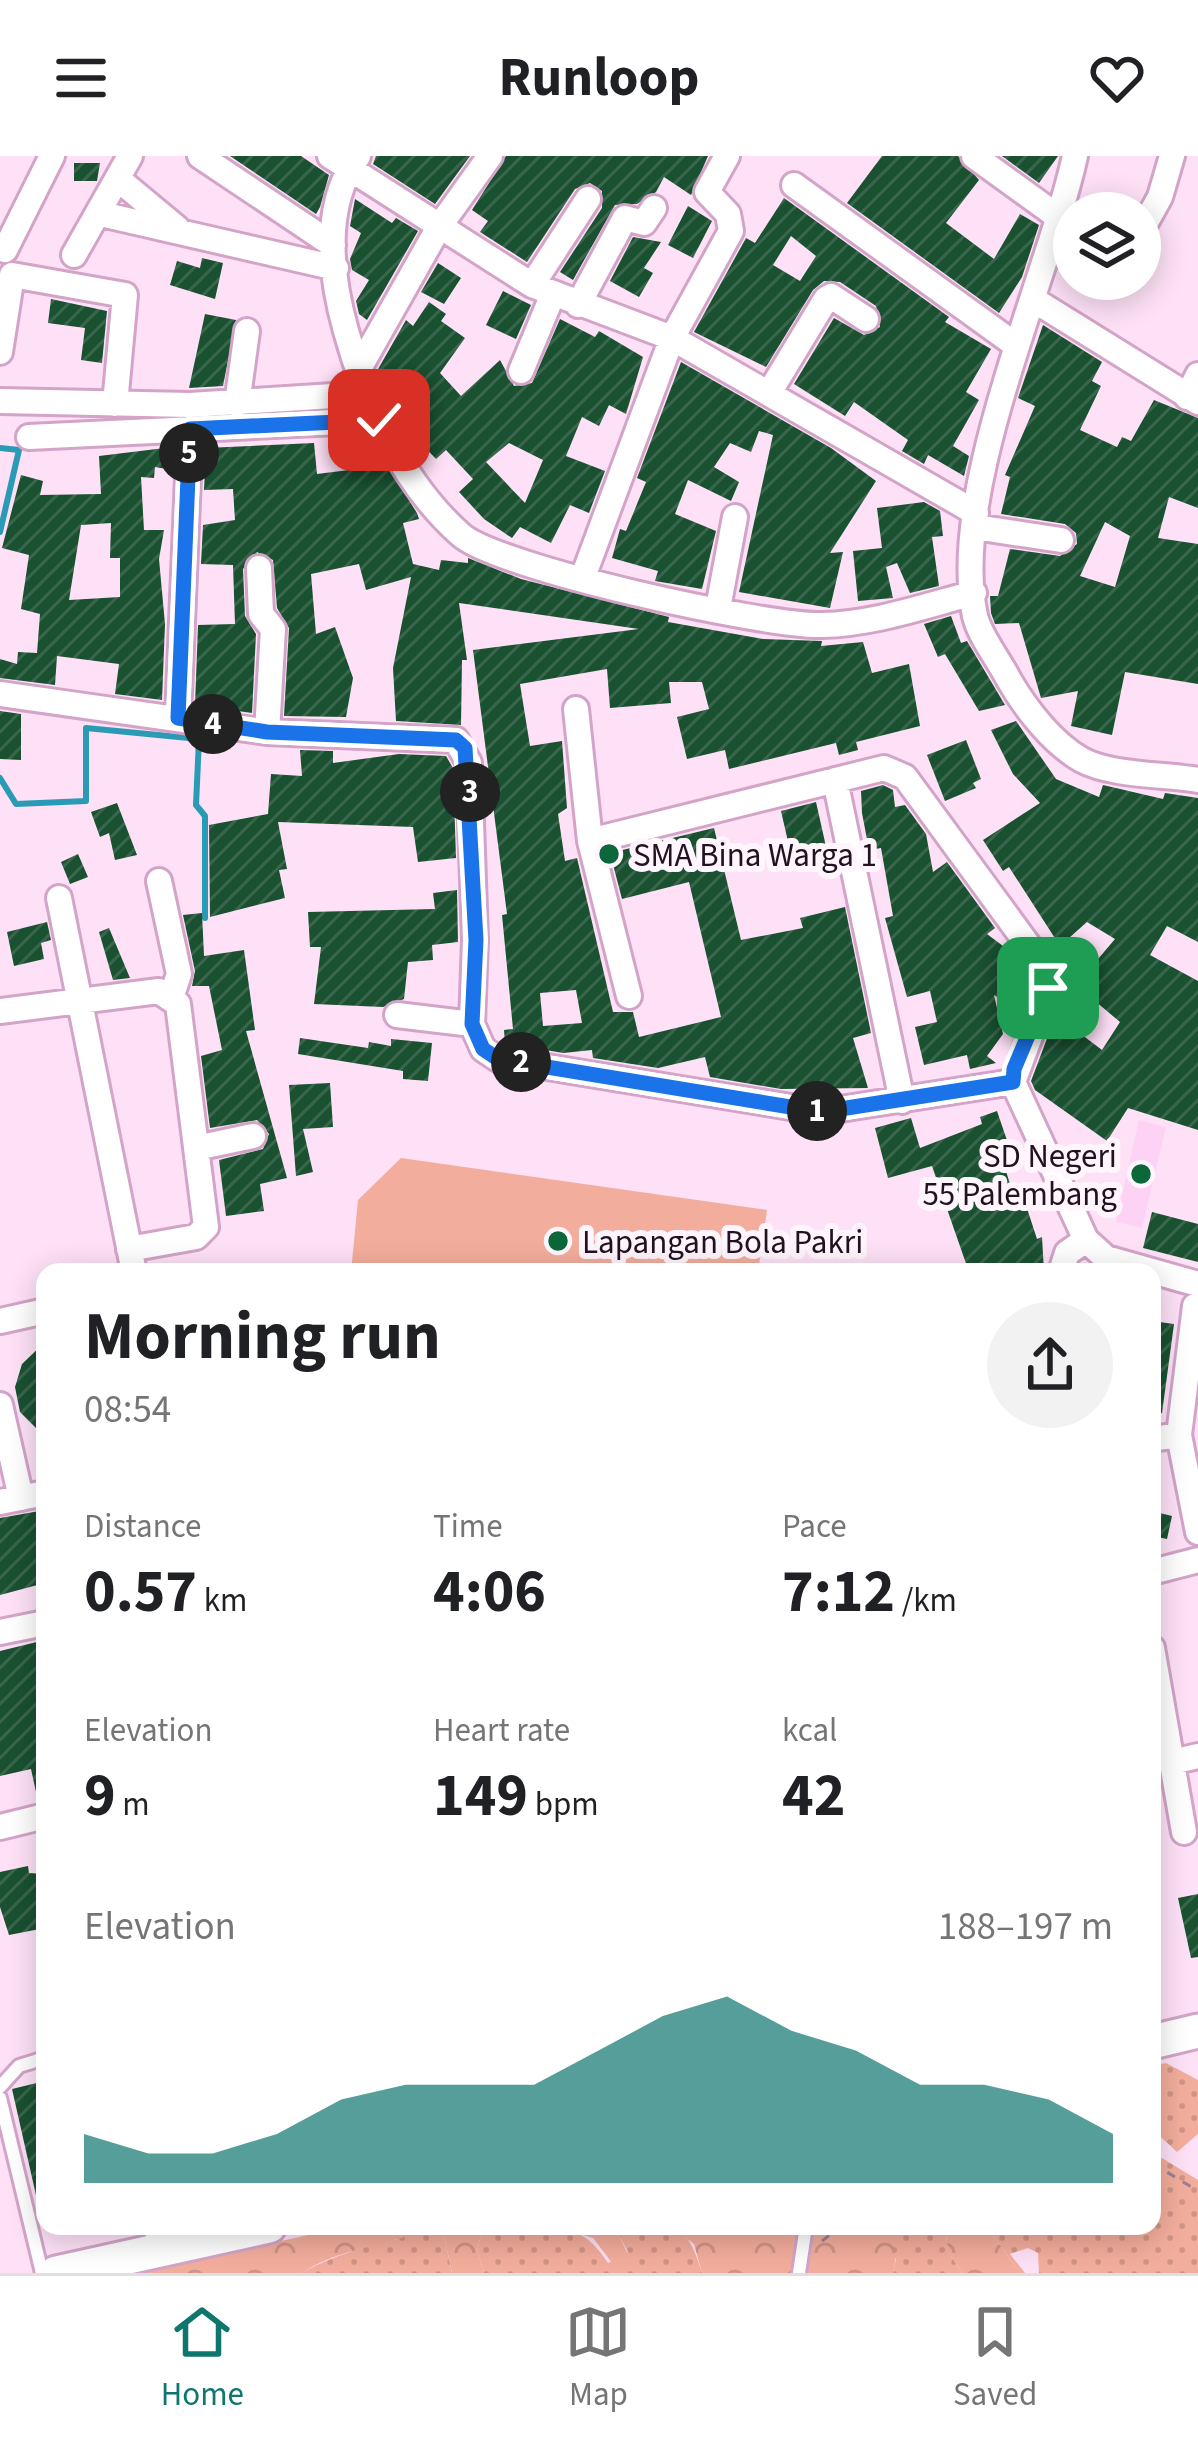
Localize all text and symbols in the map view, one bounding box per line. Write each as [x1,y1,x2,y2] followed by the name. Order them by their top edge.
[499,40,700,117] text: Runloop
[48,45,114,111] icon: menu
[1084,45,1150,111] icon: heart
[1053,192,1161,300] map controls
[1053,192,1161,300] button: layers
[328,369,430,471] pin
[346,387,412,453] icon: check
[159,423,219,483] pin: 5
[180,429,198,476] text: 5
[183,694,243,754] pin: 4
[204,700,222,747] text: 4
[440,762,500,822] pin: 3
[461,768,479,815] text: 3
[633,832,877,879] place label: SMA Bina Warga 1
[596,841,622,867] marker: SMA Bina Warga 1
[997,937,1099,1039] pin
[1015,955,1081,1021] icon: arrive
[491,1032,551,1092] pin: 2
[512,1038,530,1085] text: 2
[787,1081,847,1141] pin: 1
[808,1087,826,1134] text: 1
[922,1133,1117,1218] place label: SD Negeri 55 Palembang
[1128,1161,1154,1187] marker: SD Negeri 55 Palembang
[582,1219,863,1266] place label: Lapangan Bola Pakri
[545,1228,571,1254] marker: Lapangan Bola Pakri
[84,1290,441,1384] text: Morning run
[987,1302,1113,1428] button: share
[84,1382,171,1438] text: 08:54
[84,1503,201,1550] text: Distance
[433,1503,503,1550] text: Time
[782,1503,847,1550] text: Pace
[84,1550,197,1635] text: 0.57
[433,1550,546,1635] text: 4:06
[782,1550,895,1635] text: 7:12
[197,1577,247,1624] text: km
[895,1577,957,1624] text: /km
[84,1707,213,1754] text: Elevation
[433,1707,570,1754] text: Heart rate
[782,1707,838,1754] text: kcal
[84,1754,116,1839] text: 9
[433,1754,528,1839] text: 149
[782,1754,845,1839] text: 42
[116,1781,150,1828] text: m
[528,1781,599,1828] text: bpm
[84,1899,236,1955] text: Elevation
[938,1899,1113,1955] text: 188–197 m
[161,2299,244,2418] tab: Home
[565,2299,631,2418] tab: Map
[953,2299,1037,2418] tab: Saved

